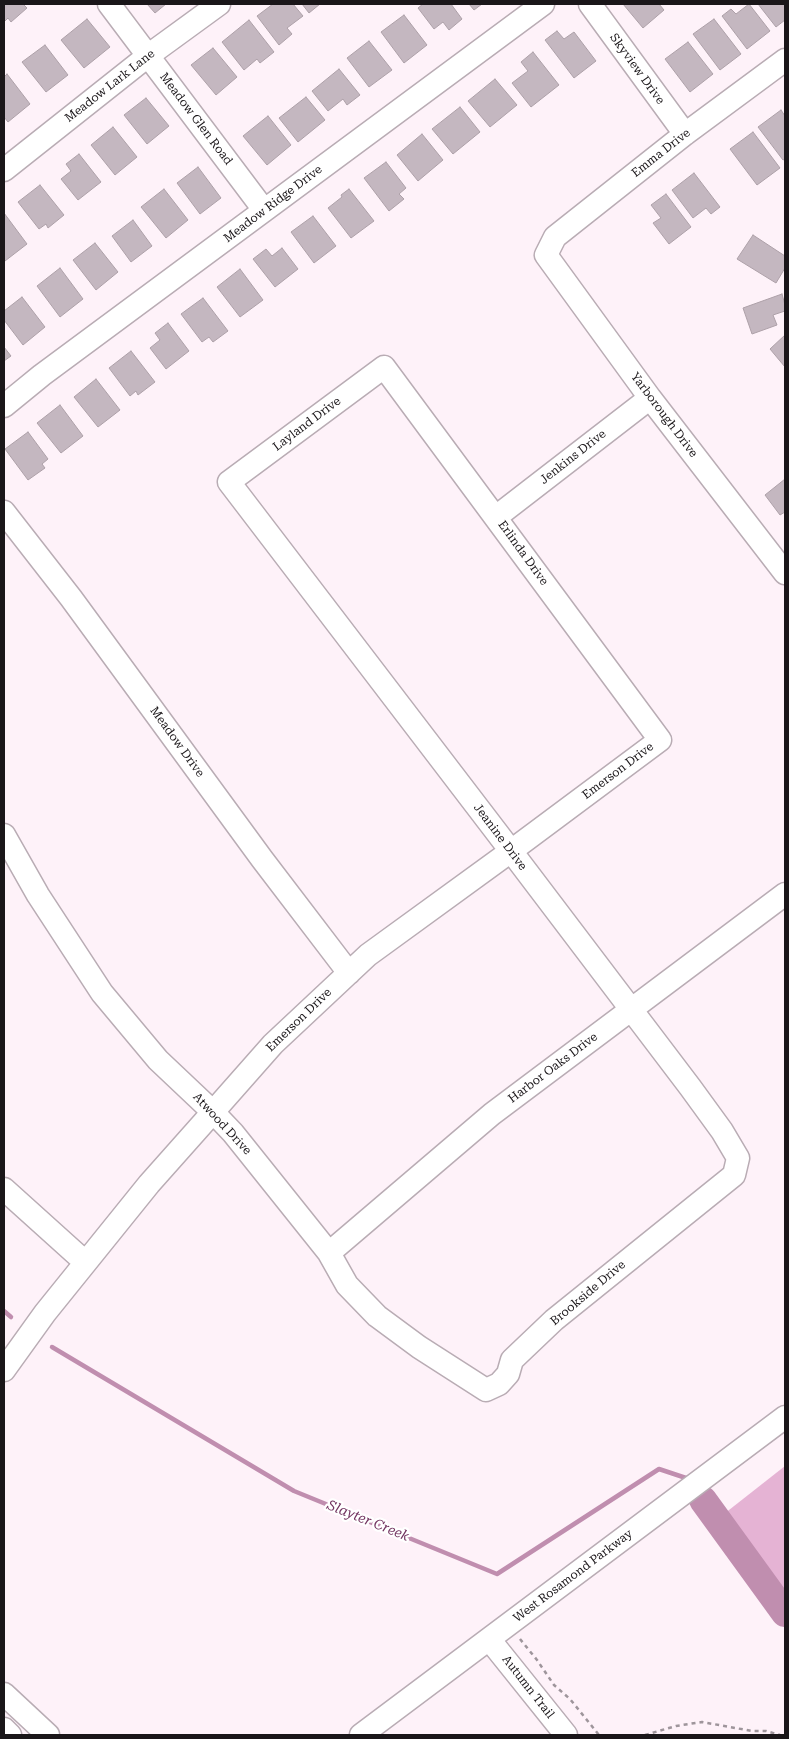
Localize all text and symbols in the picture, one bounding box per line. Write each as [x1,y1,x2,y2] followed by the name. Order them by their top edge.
[607,31,667,107] street label: Skyview Drive
[62,46,158,126] street label: Meadow Lark Lane
[157,70,235,168] street label: Meadow Glen Road
[629,126,693,180] street label: Emma Drive
[221,162,325,246] street label: Meadow Ridge Drive
[627,370,701,460] street label: Yarborough Drive
[270,394,344,454] street label: Layland Drive
[537,427,609,487] street label: Jenkins Drive
[495,518,551,588] street label: Erlinda Drive
[147,704,207,780] street label: Meadow Drive
[580,740,656,802] street label: Emerson Drive
[470,801,530,873] street label: Jeanine Drive
[263,985,335,1055] street label: Emerson Drive
[506,1030,600,1106] street label: Harbor Oaks Drive
[190,1090,254,1158] street label: Atwood Drive
[548,1258,628,1328] street label: Brookside Drive
[324,1497,412,1545] water label: Slayter Creek
[511,1527,635,1625] street label: West Rosamond Parkway
[499,1653,557,1721] street label: Autumn Trail

